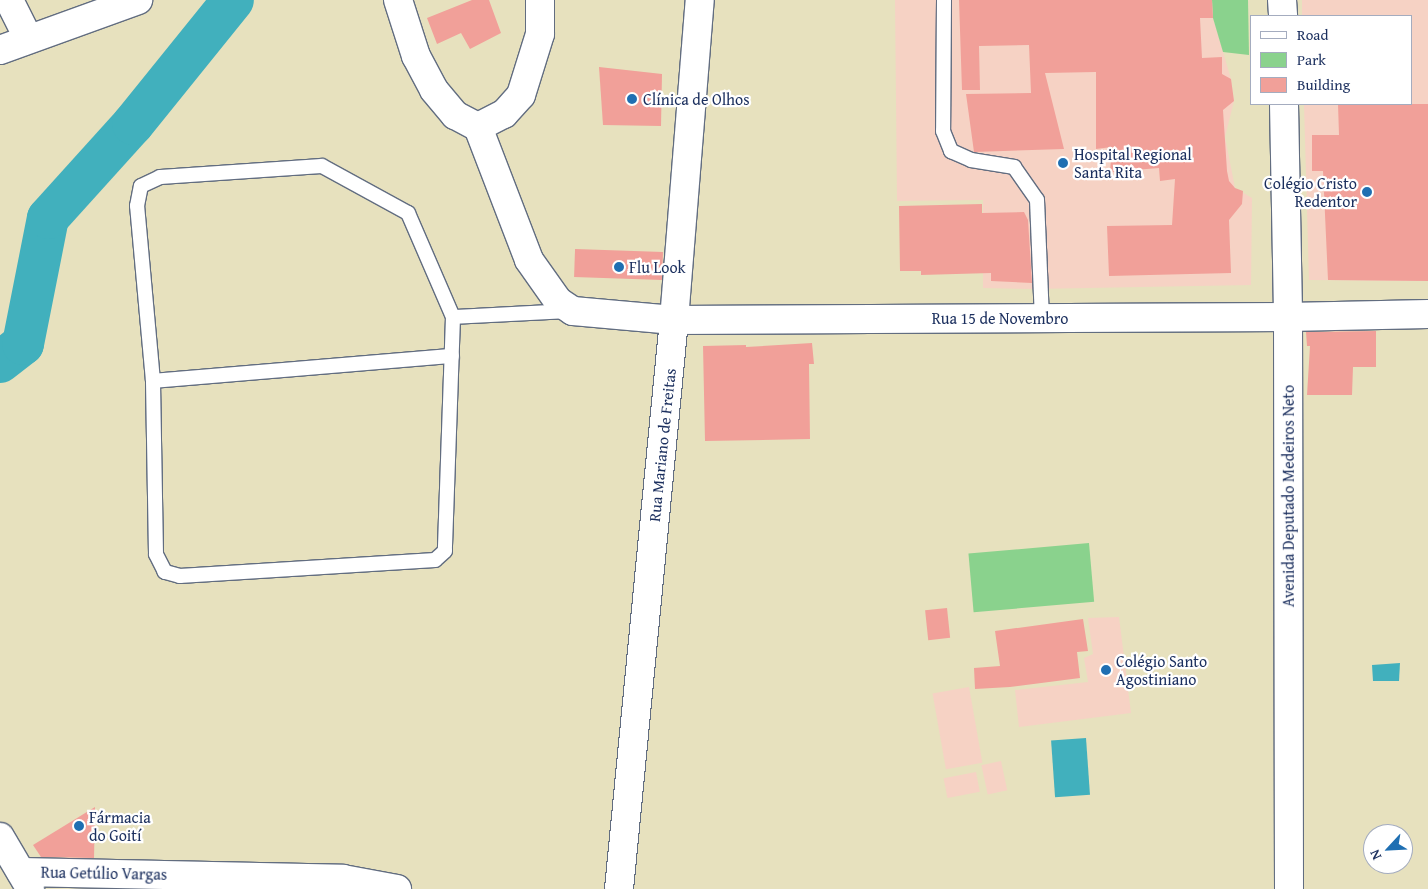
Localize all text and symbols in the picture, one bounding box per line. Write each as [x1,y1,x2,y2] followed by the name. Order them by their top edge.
[1250,15,1413,105] legend
[1297,24,1328,45] text: Road
[1297,49,1326,70] text: Park
[1297,74,1350,95] text: Building
[643,89,750,109] place label: Clínica de Olhos
[625,92,639,106] marker: Clínica de Olhos
[1074,144,1192,182] place label: Hospital Regional Santa Rita
[1056,156,1070,170] marker: Hospital Regional Santa Rita
[1264,173,1357,211] place label: Colégio Cristo Redentor
[1361,186,1373,198] marker: Colégio Cristo Redentor
[629,257,686,277] place label: Flu Look
[613,261,625,273] marker: Flu Look
[932,308,1068,328] street label: Rua 15 de Novembro
[644,367,680,523] street label: Rua Mariano de Freitas
[1278,385,1298,607] street label: Avenida Deputado Medeiros Neto
[1116,651,1207,689] place label: Colégio Santo Agostiniano
[1100,664,1112,676] marker: Colégio Santo Agostiniano
[89,807,151,845] place label: Fármacia do Goití
[73,820,85,832] marker: Fármacia do Goití
[1363,824,1413,874] north arrow
[1364,846,1386,863] text: N
[41,862,167,884] street label: Rua Getúlio Vargas

